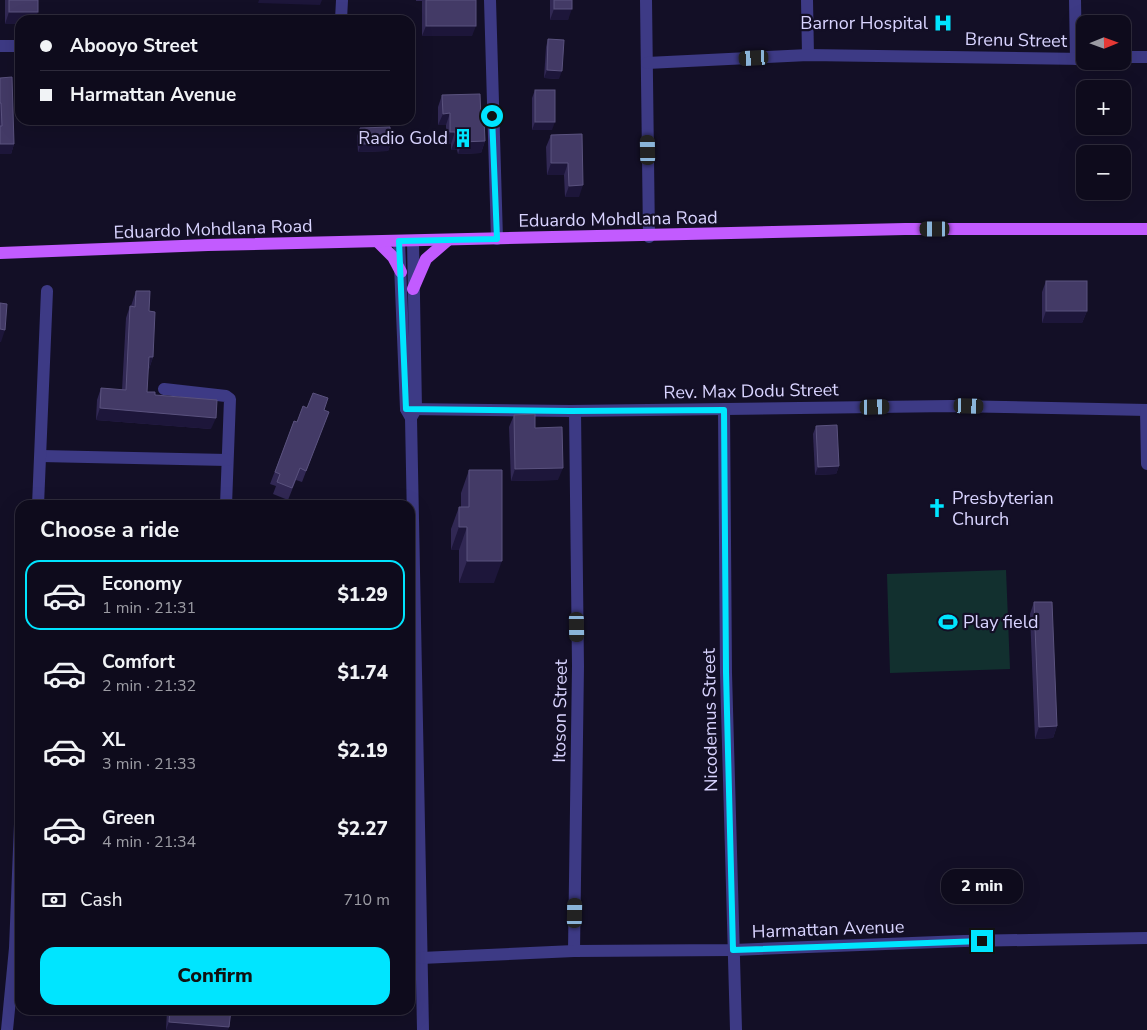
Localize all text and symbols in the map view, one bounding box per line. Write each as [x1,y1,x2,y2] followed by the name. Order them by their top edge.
[800,11,929,35] place label: Barnor Hospital
[932,12,954,34] hospital icon: Barnor Hospital
[1076,15,1131,70] north arrow
[1076,15,1131,200] map controls
[965,27,1068,53] street label: Brenu Street
[70,33,197,59] text: Abooyo Street
[738,50,769,66] car
[1076,80,1131,135] button: +
[70,82,236,108] text: Harmattan Avenue
[481,105,503,127] route start
[358,126,448,150] place label: Radio Gold
[452,127,474,149] building icon: Radio Gold
[640,135,655,165] car
[1076,145,1131,200] button: −
[518,205,718,233] street label: Eduardo Mohdlana Road
[113,214,313,244] street label: Eduardo Mohdlana Road
[920,222,950,237] car
[663,377,839,405] street label: Rev. Max Dodu Street
[953,398,984,414] car
[859,399,890,415] car
[952,486,1054,531] place label: Presbyterian Church
[926,497,948,519] church icon: Presbyterian Church
[40,515,179,545] text: Choose a ride
[102,571,182,597] text: Economy
[42,573,87,618] icon: car
[337,582,388,608] text: $1.29
[102,597,196,619] text: 1 min · 21:31
[963,610,1038,634] place label: Play field
[937,611,959,633] sports icon: Play field
[569,612,584,642] car
[697,647,723,792] street label: Nicodemus Street
[102,649,175,675] text: Comfort
[42,651,87,696] icon: car
[547,658,573,763] street label: Itoson Street
[337,660,388,686] text: $1.74
[102,675,196,697] text: 2 min · 21:32
[102,727,125,753] text: XL
[42,729,87,774] icon: car
[337,738,388,764] text: $2.19
[102,753,196,775] text: 3 min · 21:33
[102,805,155,831] text: Green
[42,807,87,852] icon: car
[337,816,388,842] text: $2.27
[102,831,196,853] text: 4 min · 21:34
[941,868,1023,904] callout: 2 min
[961,875,1003,897] text: 2 min
[40,886,68,914] icon: cash
[80,887,122,913] text: Cash
[343,889,390,911] text: 710 m
[567,898,582,928] car
[751,914,905,944] street label: Harmattan Avenue
[971,930,993,952] route end
[40,947,390,1005] button: Confirm

